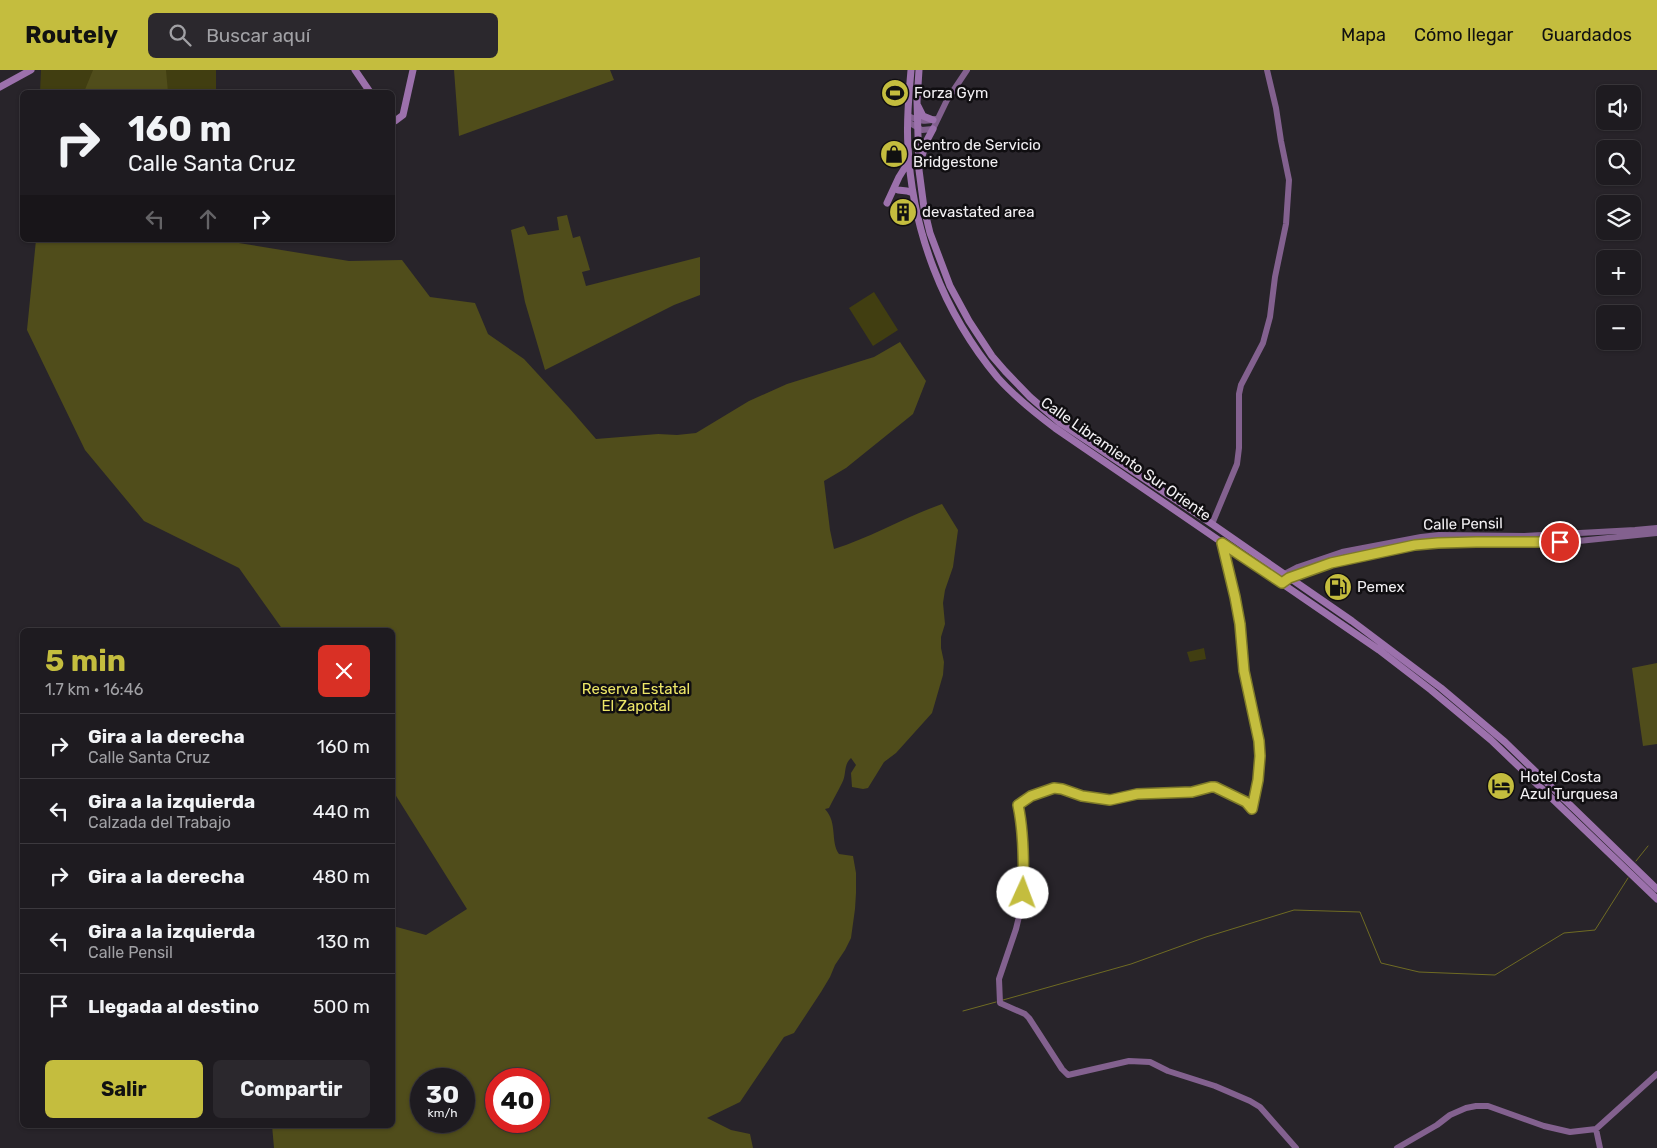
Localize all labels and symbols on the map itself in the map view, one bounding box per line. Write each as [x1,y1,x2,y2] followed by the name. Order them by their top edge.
[880,78,910,108] sports icon: Forza Gym
[914,84,988,102] place label: Forza Gym
[913,136,1041,171] place label: Centro de Servicio Bridgestone
[879,139,909,169] shop icon: Centro de Servicio Bridgestone
[888,197,918,227] building icon: devastated area
[922,203,1034,221] place label: devastated area
[1037,393,1215,525] street label: Calle Libramiento Sur Oriente
[1423,514,1503,534] street label: Calle Pensil
[1539,521,1581,563] pin
[1323,572,1353,602] fuel station icon: Pemex
[1357,578,1405,596] place label: Pemex
[582,680,690,715] park label: Reserva Estatal El Zapotal
[1520,768,1618,803] place label: Hotel Costa Azul Turquesa
[1486,771,1516,801] hotel icon: Hotel Costa Azul Turquesa
[996,866,1048,918] position arrow
[485,1068,550,1133] speed limit sign: 40

